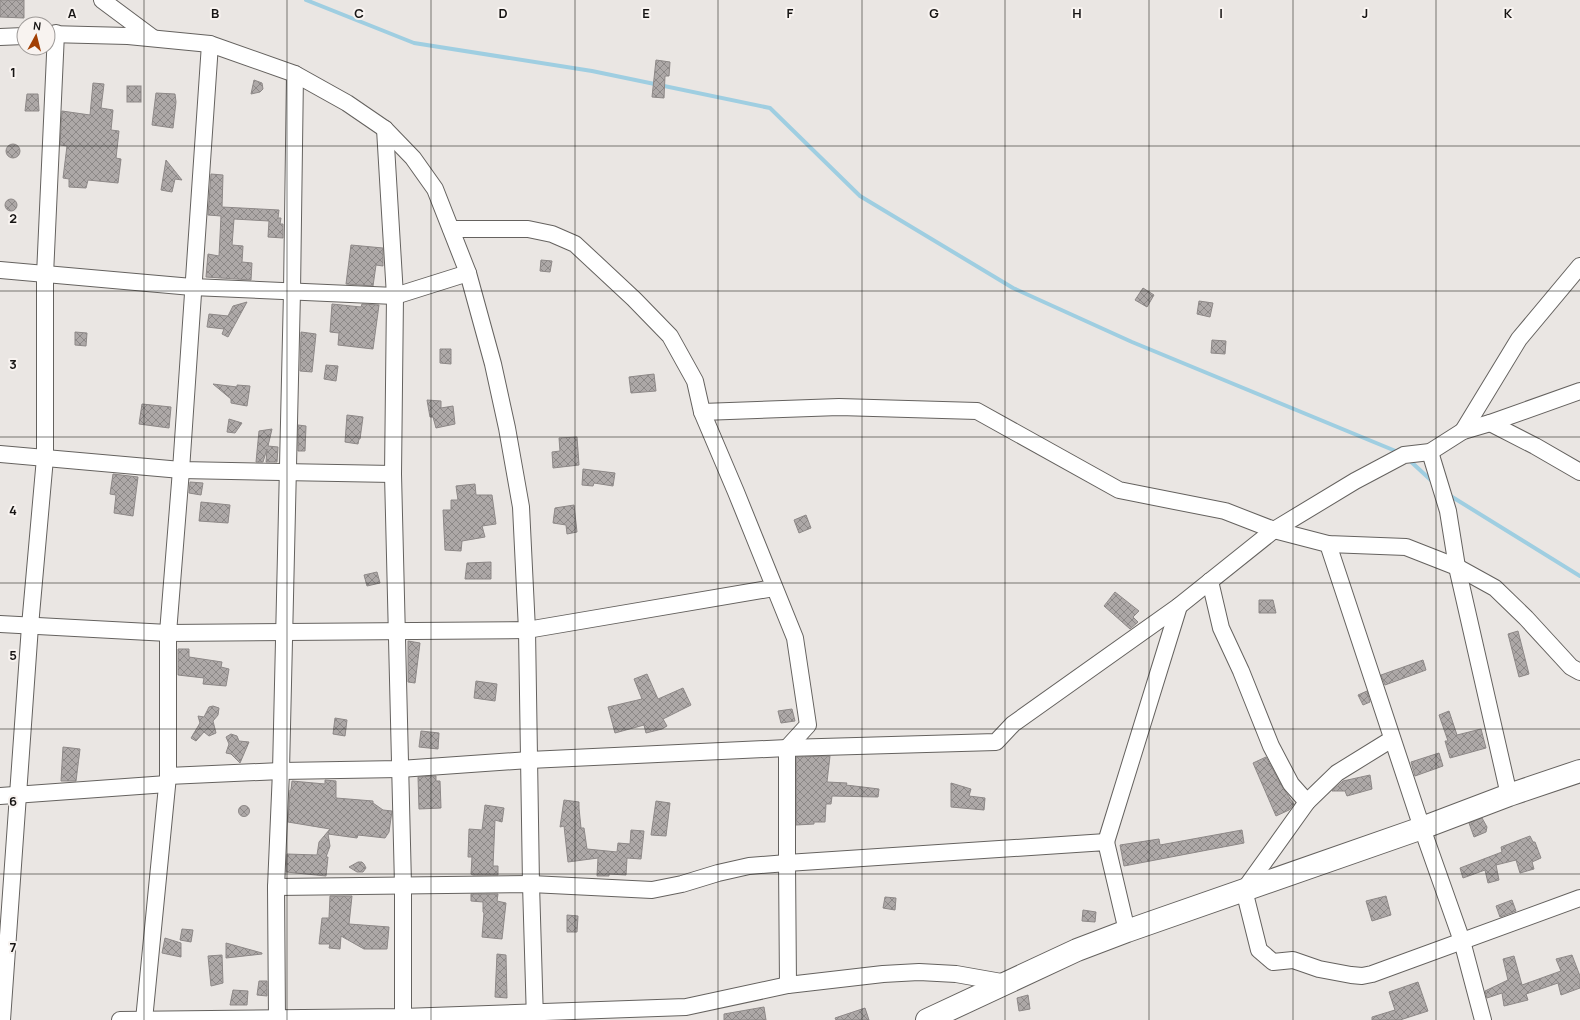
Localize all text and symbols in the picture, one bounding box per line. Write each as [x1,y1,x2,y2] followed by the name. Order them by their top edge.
[68,4,77,22] text: A
[211,4,219,22] text: B
[354,4,364,22] text: C
[498,4,508,22] text: D
[642,4,650,22] text: E
[787,4,794,22] text: F
[929,4,939,22] text: G
[1072,4,1082,22] text: H
[1219,4,1223,22] text: I
[1362,4,1368,22] text: J
[1504,4,1513,22] text: K
[16,16,56,56] north arrow
[32,18,42,34] text: N
[10,63,16,81] text: 1
[9,209,17,227] text: 2
[9,355,17,373] text: 3
[9,501,17,519] text: 4
[9,646,17,664] text: 5
[9,792,17,810] text: 6
[10,938,17,956] text: 7

